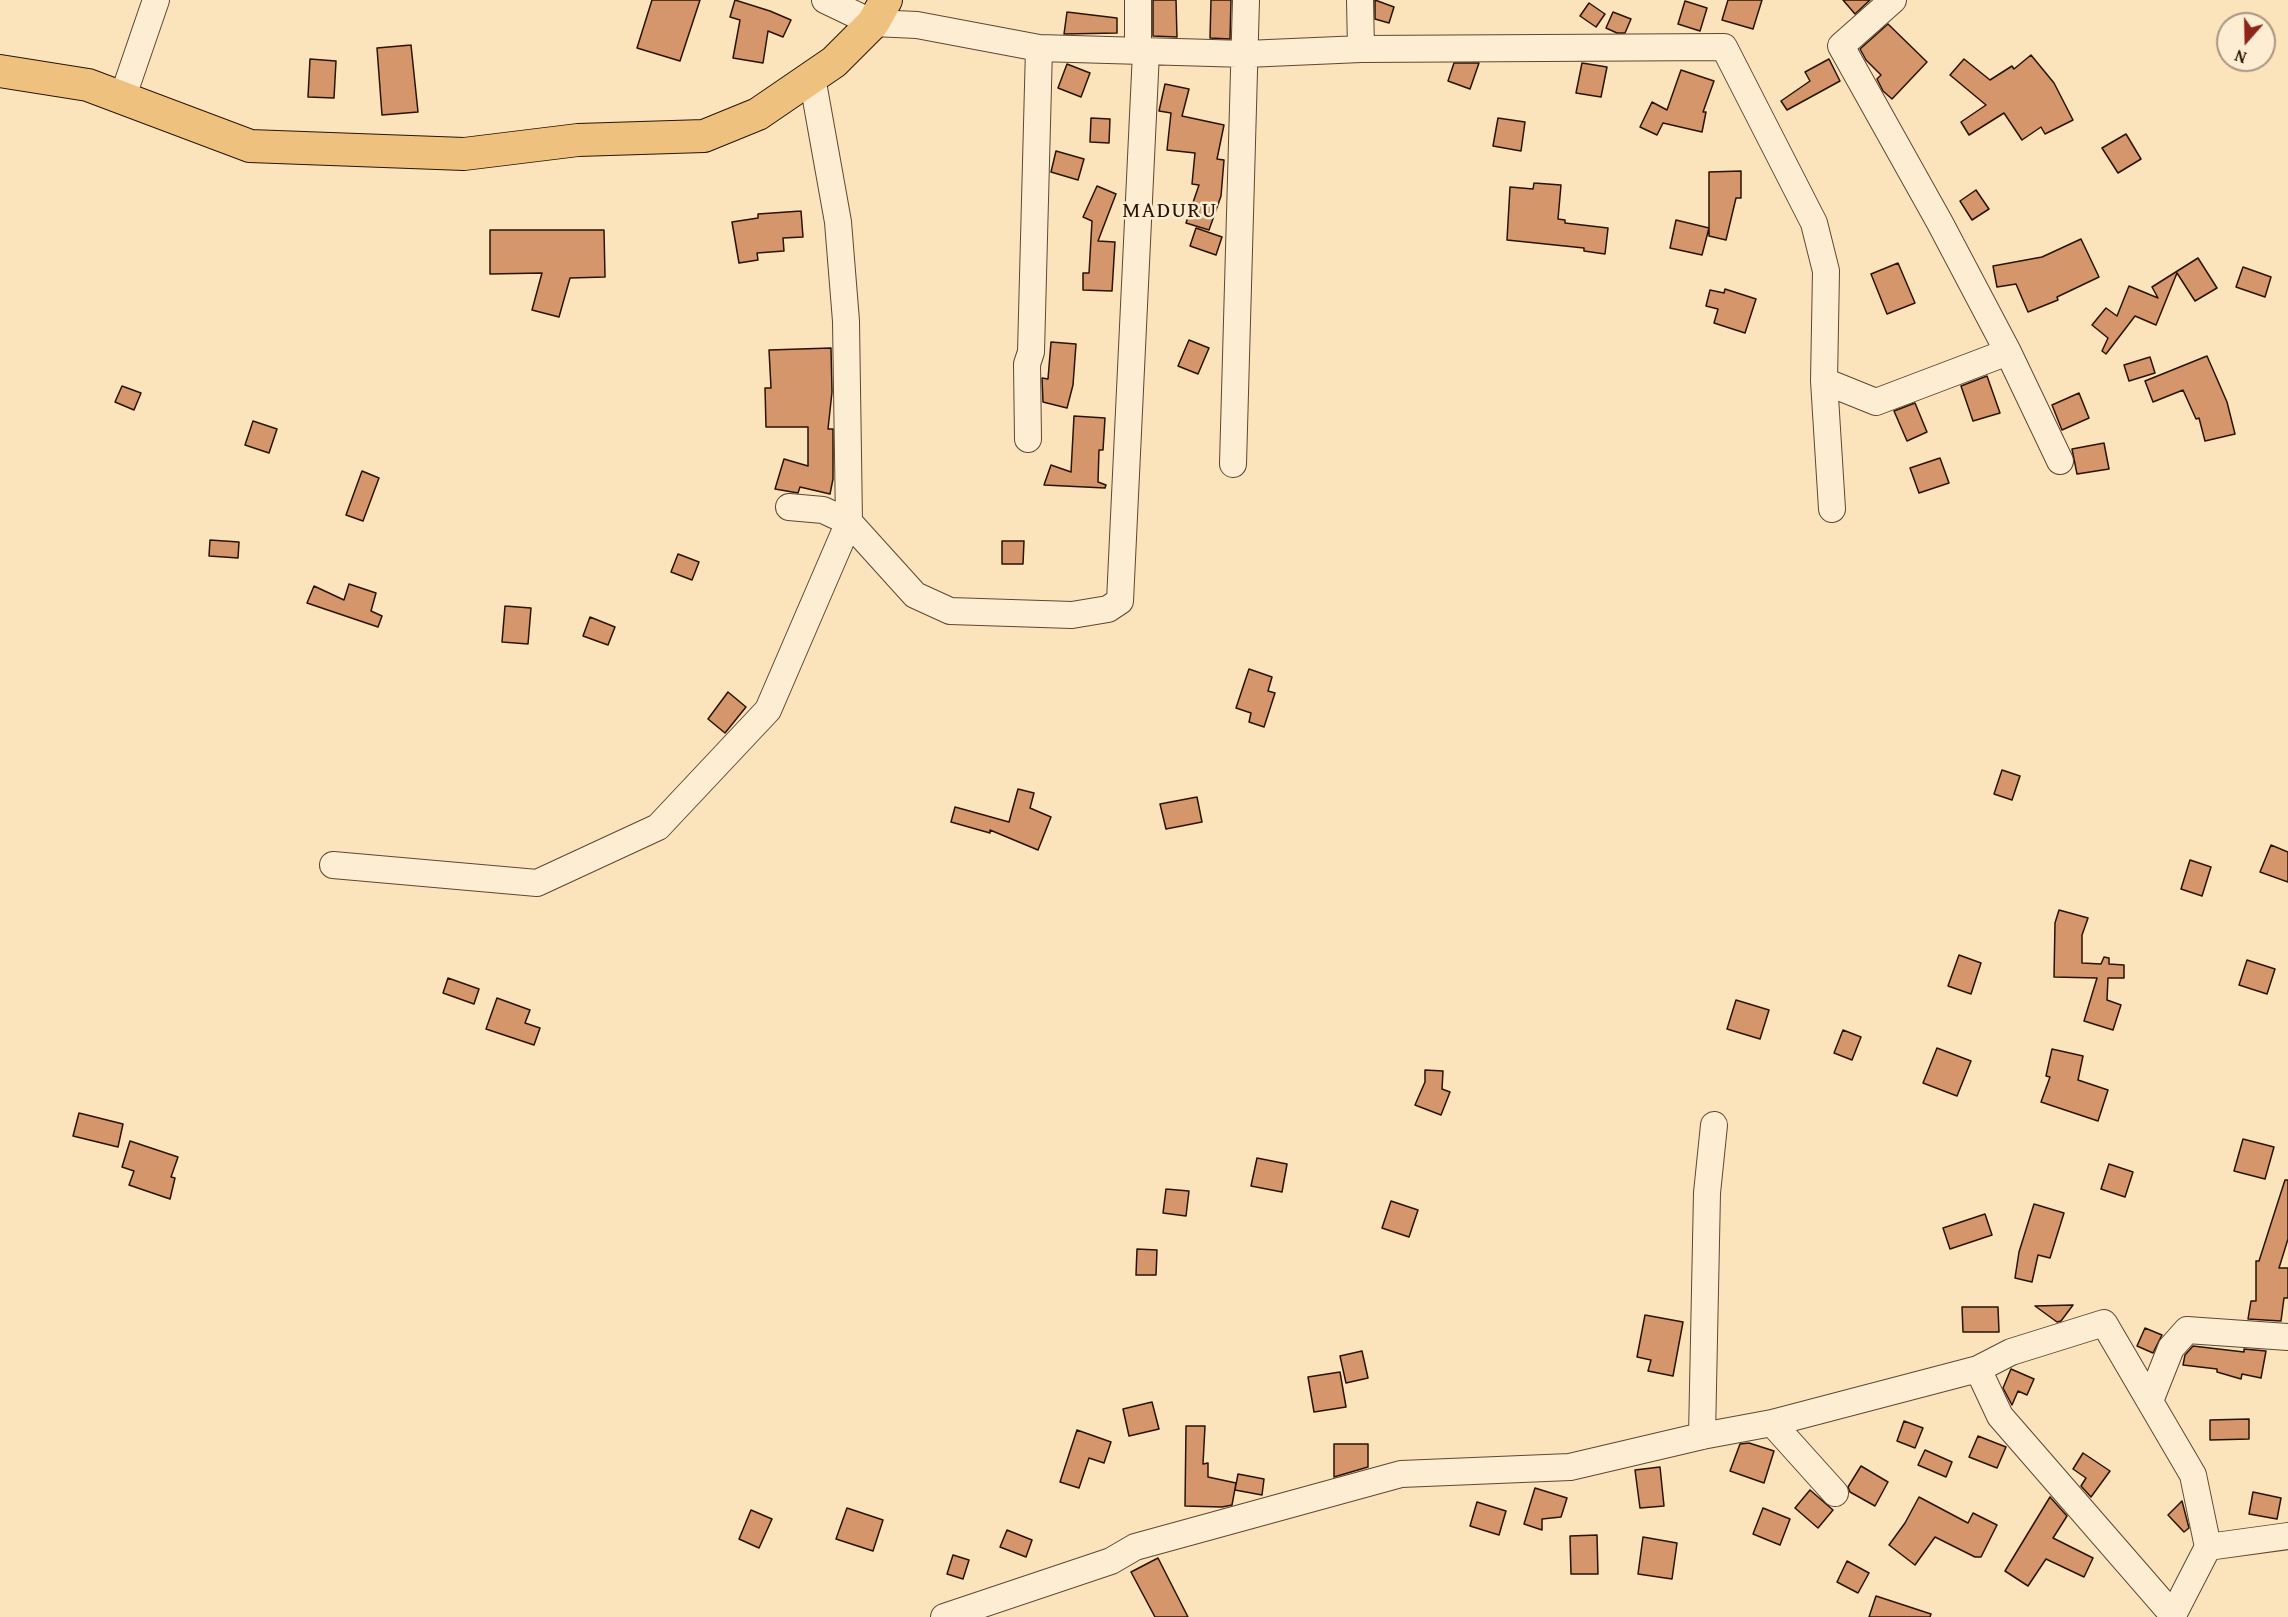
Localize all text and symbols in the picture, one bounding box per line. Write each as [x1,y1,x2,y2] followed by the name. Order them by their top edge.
[2216,12,2276,72] north arrow
[2231,44,2250,70] text: N
[1122,198,1218,224] district label: MADURU

